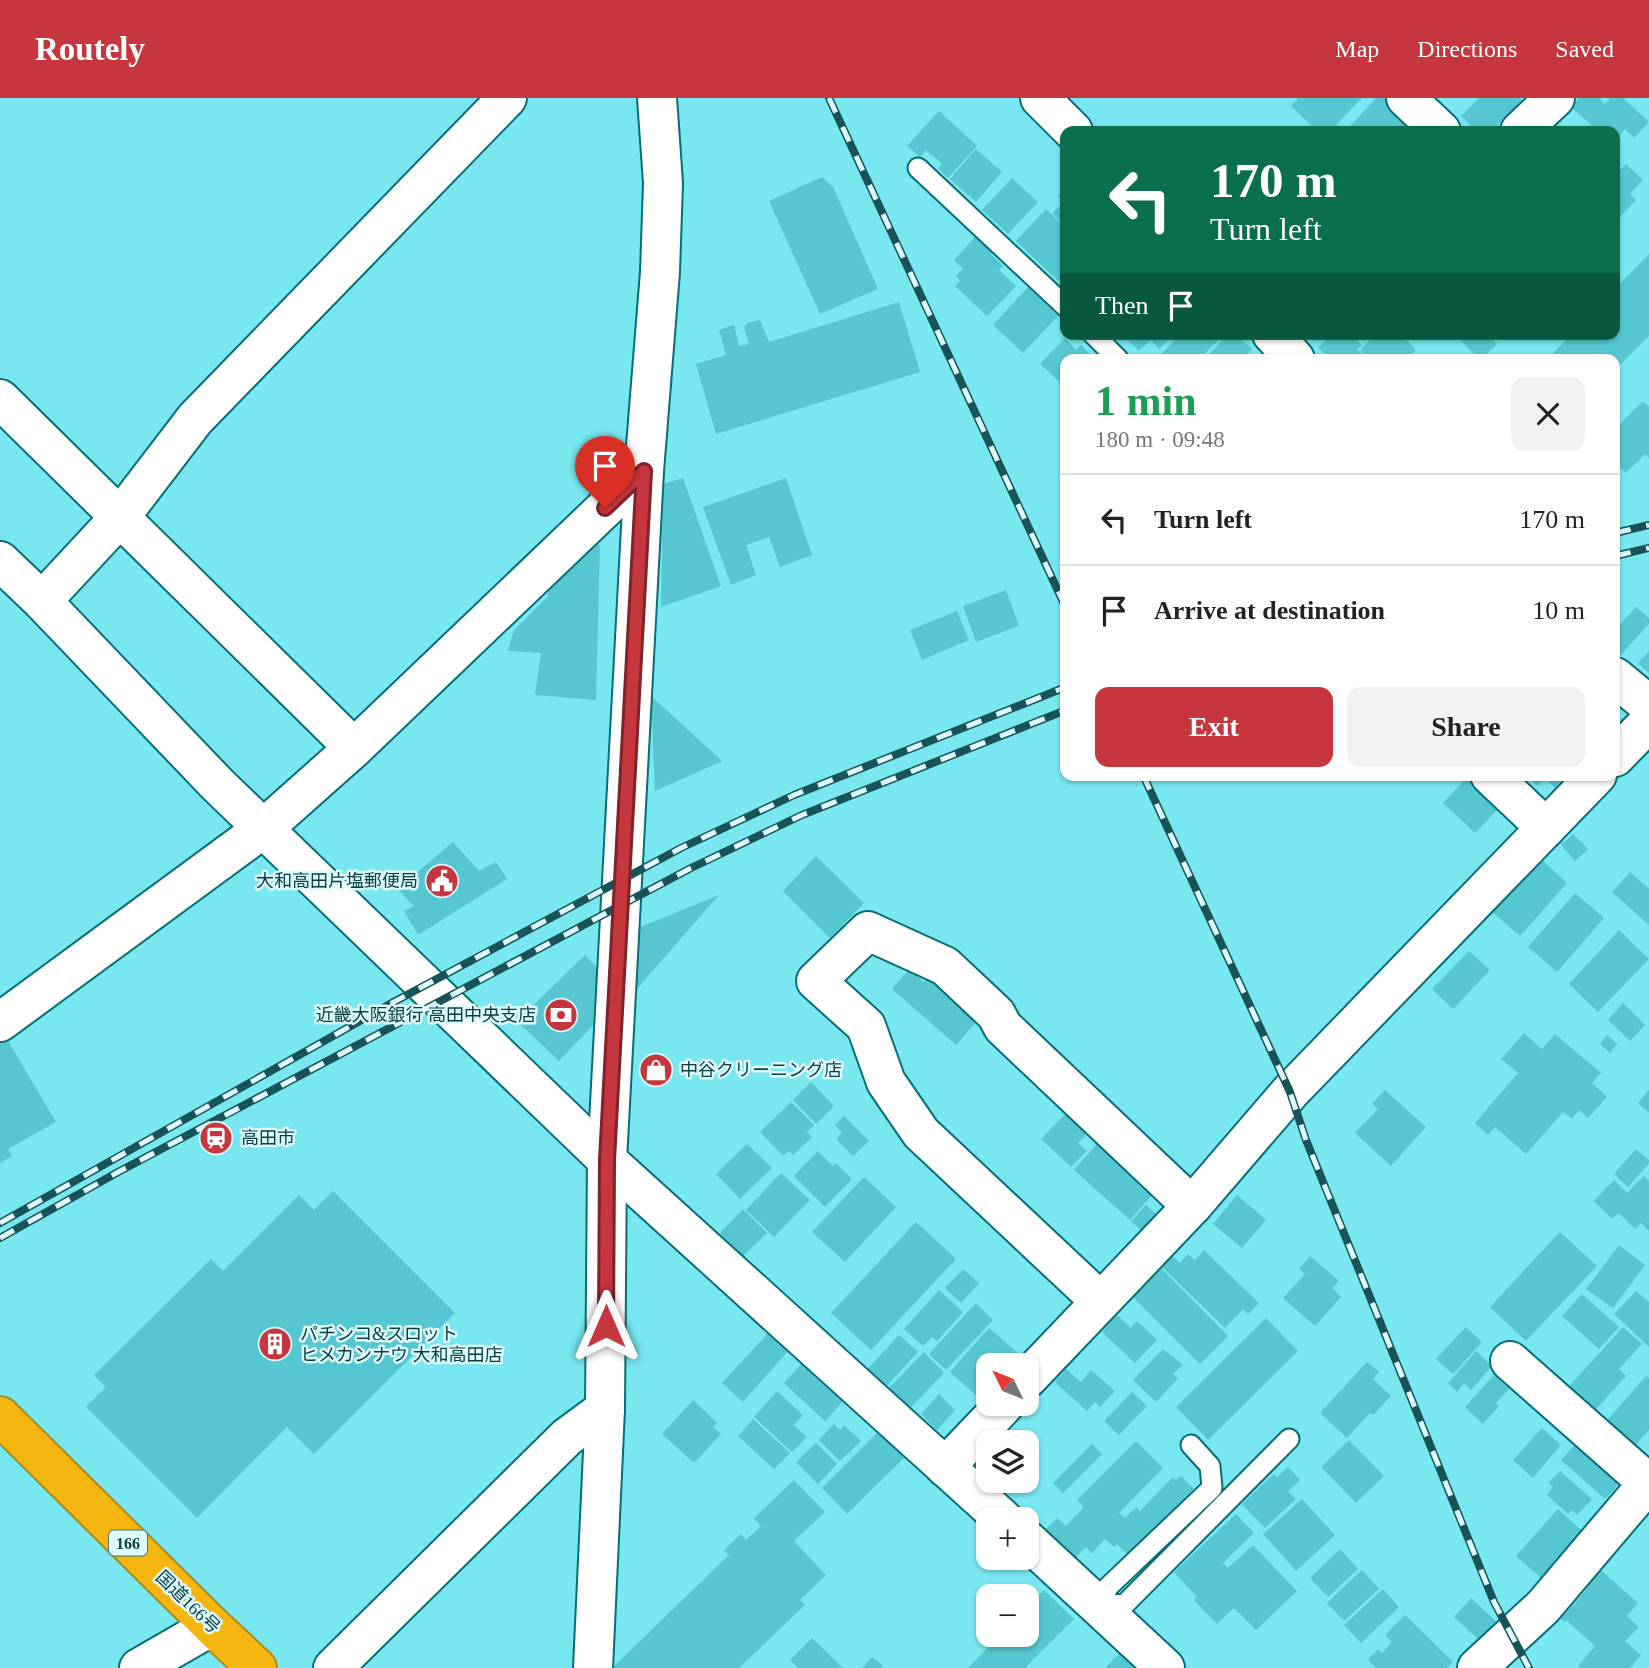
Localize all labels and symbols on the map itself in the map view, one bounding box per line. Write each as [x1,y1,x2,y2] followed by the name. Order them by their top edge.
[575,436,635,508] pin
[423,862,461,900] public building icon: 大和高田片塩郵便局
[256,871,418,891] place label: 大和高田片塩郵便局
[542,996,580,1034] bank icon: 近畿大阪銀行 高田中央支店
[316,1005,536,1025] place label: 近畿大阪銀行 高田中央支店
[637,1051,675,1089] shop icon: 中谷クリーニング店
[680,1060,842,1080] place label: 中谷クリーニング店
[197,1119,235,1157] station icon: 高田市
[241,1128,295,1148] place label: 高田市
[569,1289,643,1363] position arrow
[300,1324,503,1365] place label: パチンコ&スロット ヒメカンナウ 大和高田店
[256,1325,294,1363] building icon: パチンコ&スロット ヒメカンナウ 大和高田店
[976,1353,1040,1416] north arrow
[109,1530,147,1555] road number: 166
[152,1567,224,1637] street label: 国道166号

